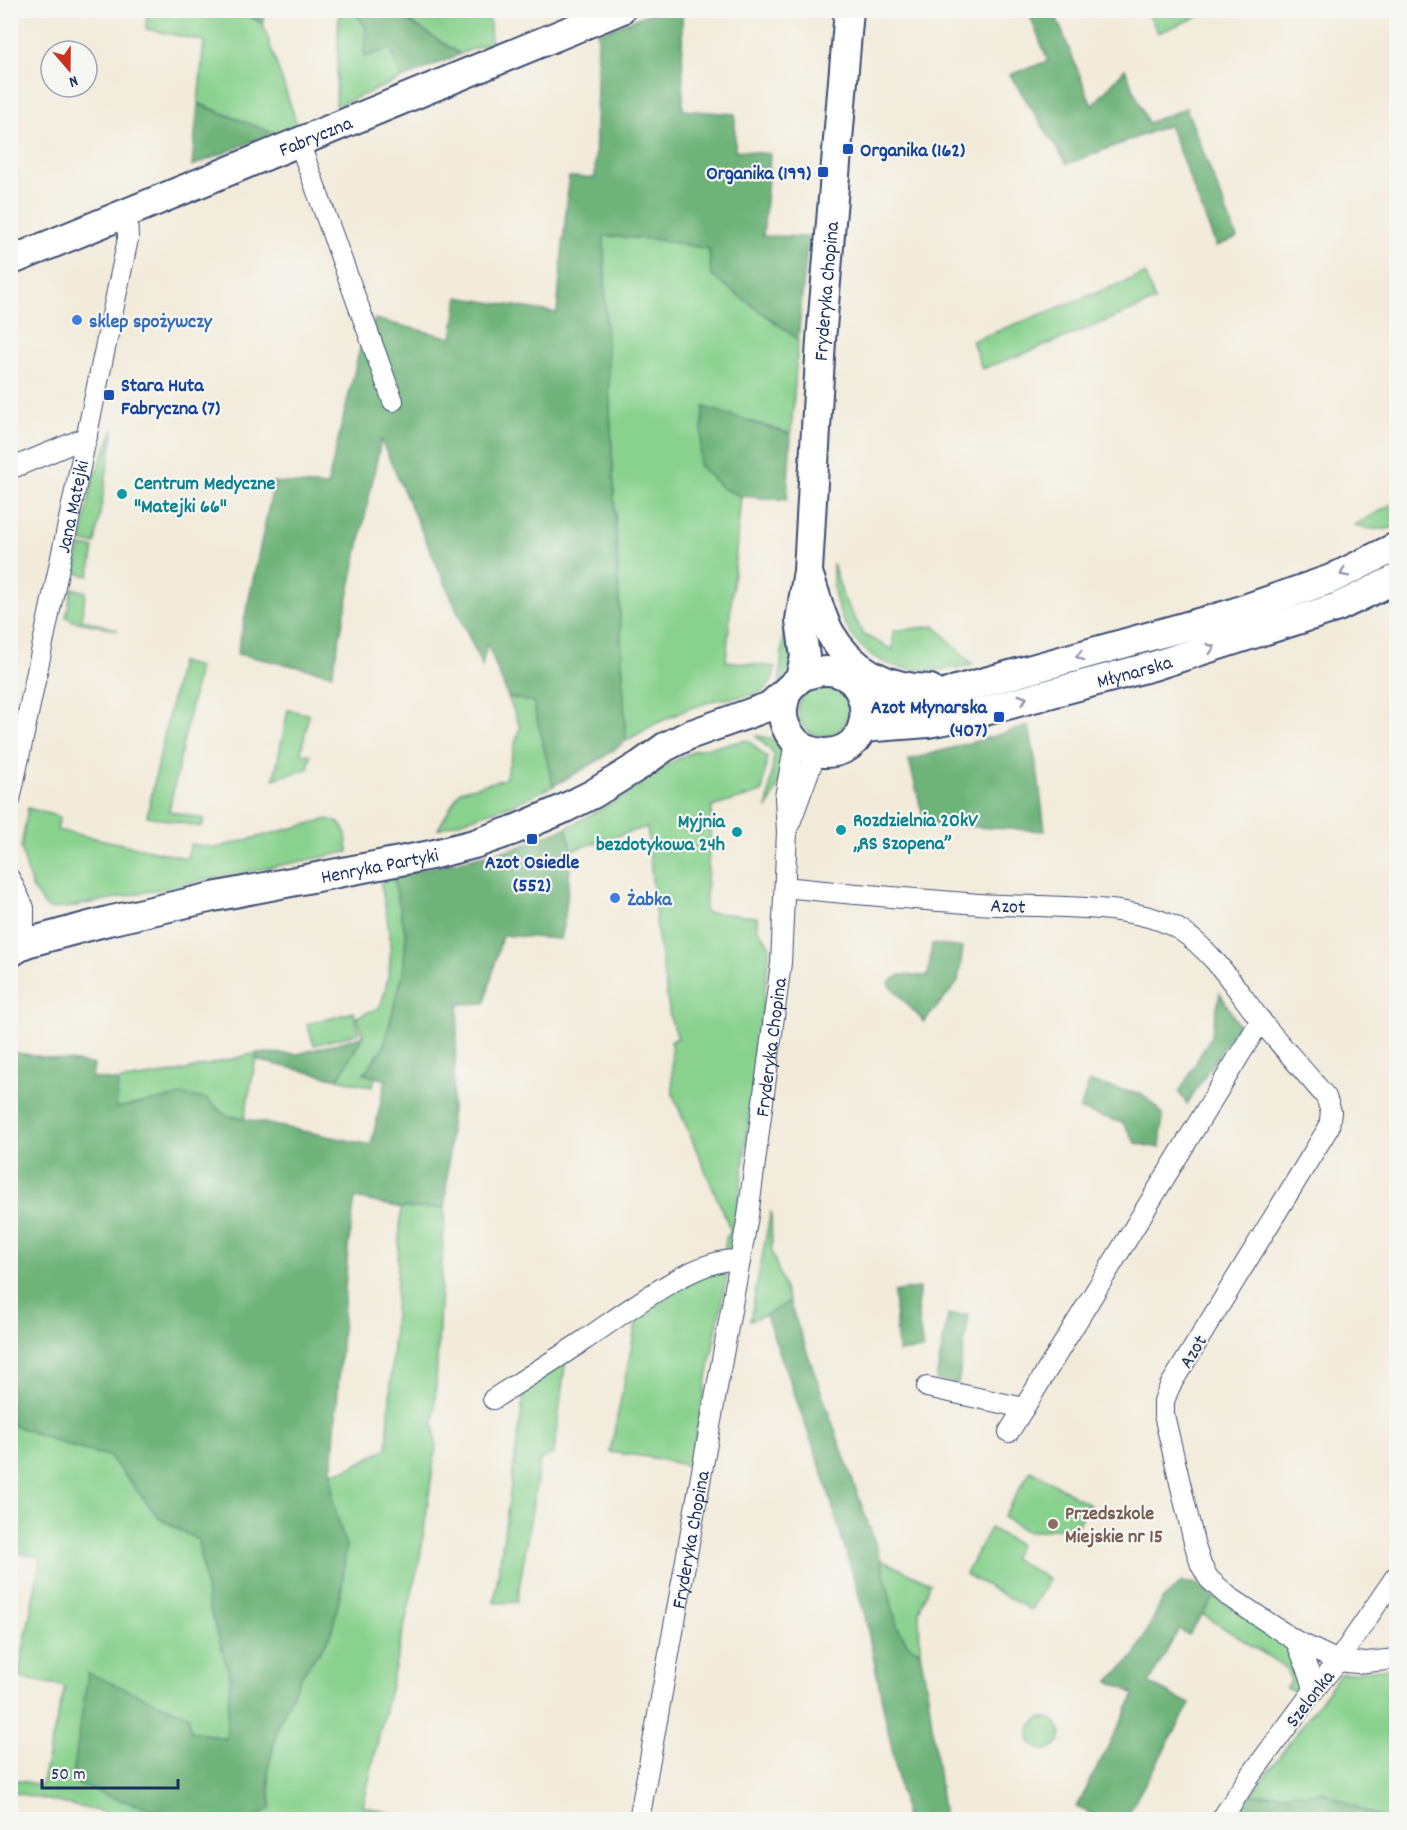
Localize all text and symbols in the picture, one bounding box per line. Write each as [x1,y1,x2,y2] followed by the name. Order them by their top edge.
[39,39,99,99] north arrow
[66,69,81,93] text: N
[275,110,358,166] street label: Fabryczna
[860,138,965,166] place label: Organika (162)
[841,142,855,156] marker: Organika (162)
[706,161,811,189] place label: Organika (199)
[816,165,830,179] marker: Organika (199)
[809,220,848,362] street label: Fryderyka Chopina
[89,309,213,337] place label: sklep spożywczy
[70,313,84,327] marker: sklep spożywczy
[121,373,220,424] place label: Stara Huta Fabryczna (7)
[102,388,116,402] marker: Stara Huta Fabryczna (7)
[51,458,98,556] street label: Jana Matejki
[134,471,276,522] place label: Centrum Medyczne "Matejki 66"
[115,487,129,501] marker: Centrum Medyczne "Matejki 66"
[1339,565,1350,577] one-way arrow
[1205,643,1216,655] one-way arrow
[1075,649,1086,661] one-way arrow
[1094,650,1177,697] street label: Młynarska
[1018,694,1028,707] one-way arrow
[871,695,988,746] place label: Azot Młynarska (407)
[992,710,1006,724] marker: Azot Młynarska (407)
[853,808,978,859] place label: Rozdzielnia 20kV „RS Szopena”
[596,809,726,860] place label: Myjnia bezdotykowa 24h
[834,823,848,837] marker: Rozdzielnia 20kV „RS Szopena”
[730,825,744,839] marker: Myjnia bezdotykowa 24h
[525,832,539,846] marker: Azot Osiedle (552)
[319,842,442,893] street label: Henryka Partyki
[485,850,580,901] place label: Azot Osiedle (552)
[627,887,672,915] place label: Żabka
[608,891,622,905] marker: Żabka
[990,893,1026,923] street label: Azot
[750,976,796,1119] street label: Fryderyka Chopina
[1174,1330,1216,1375] street label: Azot
[666,1468,719,1611] street label: Fryderyka Chopina
[1065,1501,1163,1552] place label: Przedszkole Miejskie nr 15
[1046,1517,1060,1531] marker: Przedszkole Miejskie nr 15
[1280,1665,1343,1734] street label: Szelonka
[42,1752,178,1790] scale bar
[51,1763,86,1788] text: 50 m

